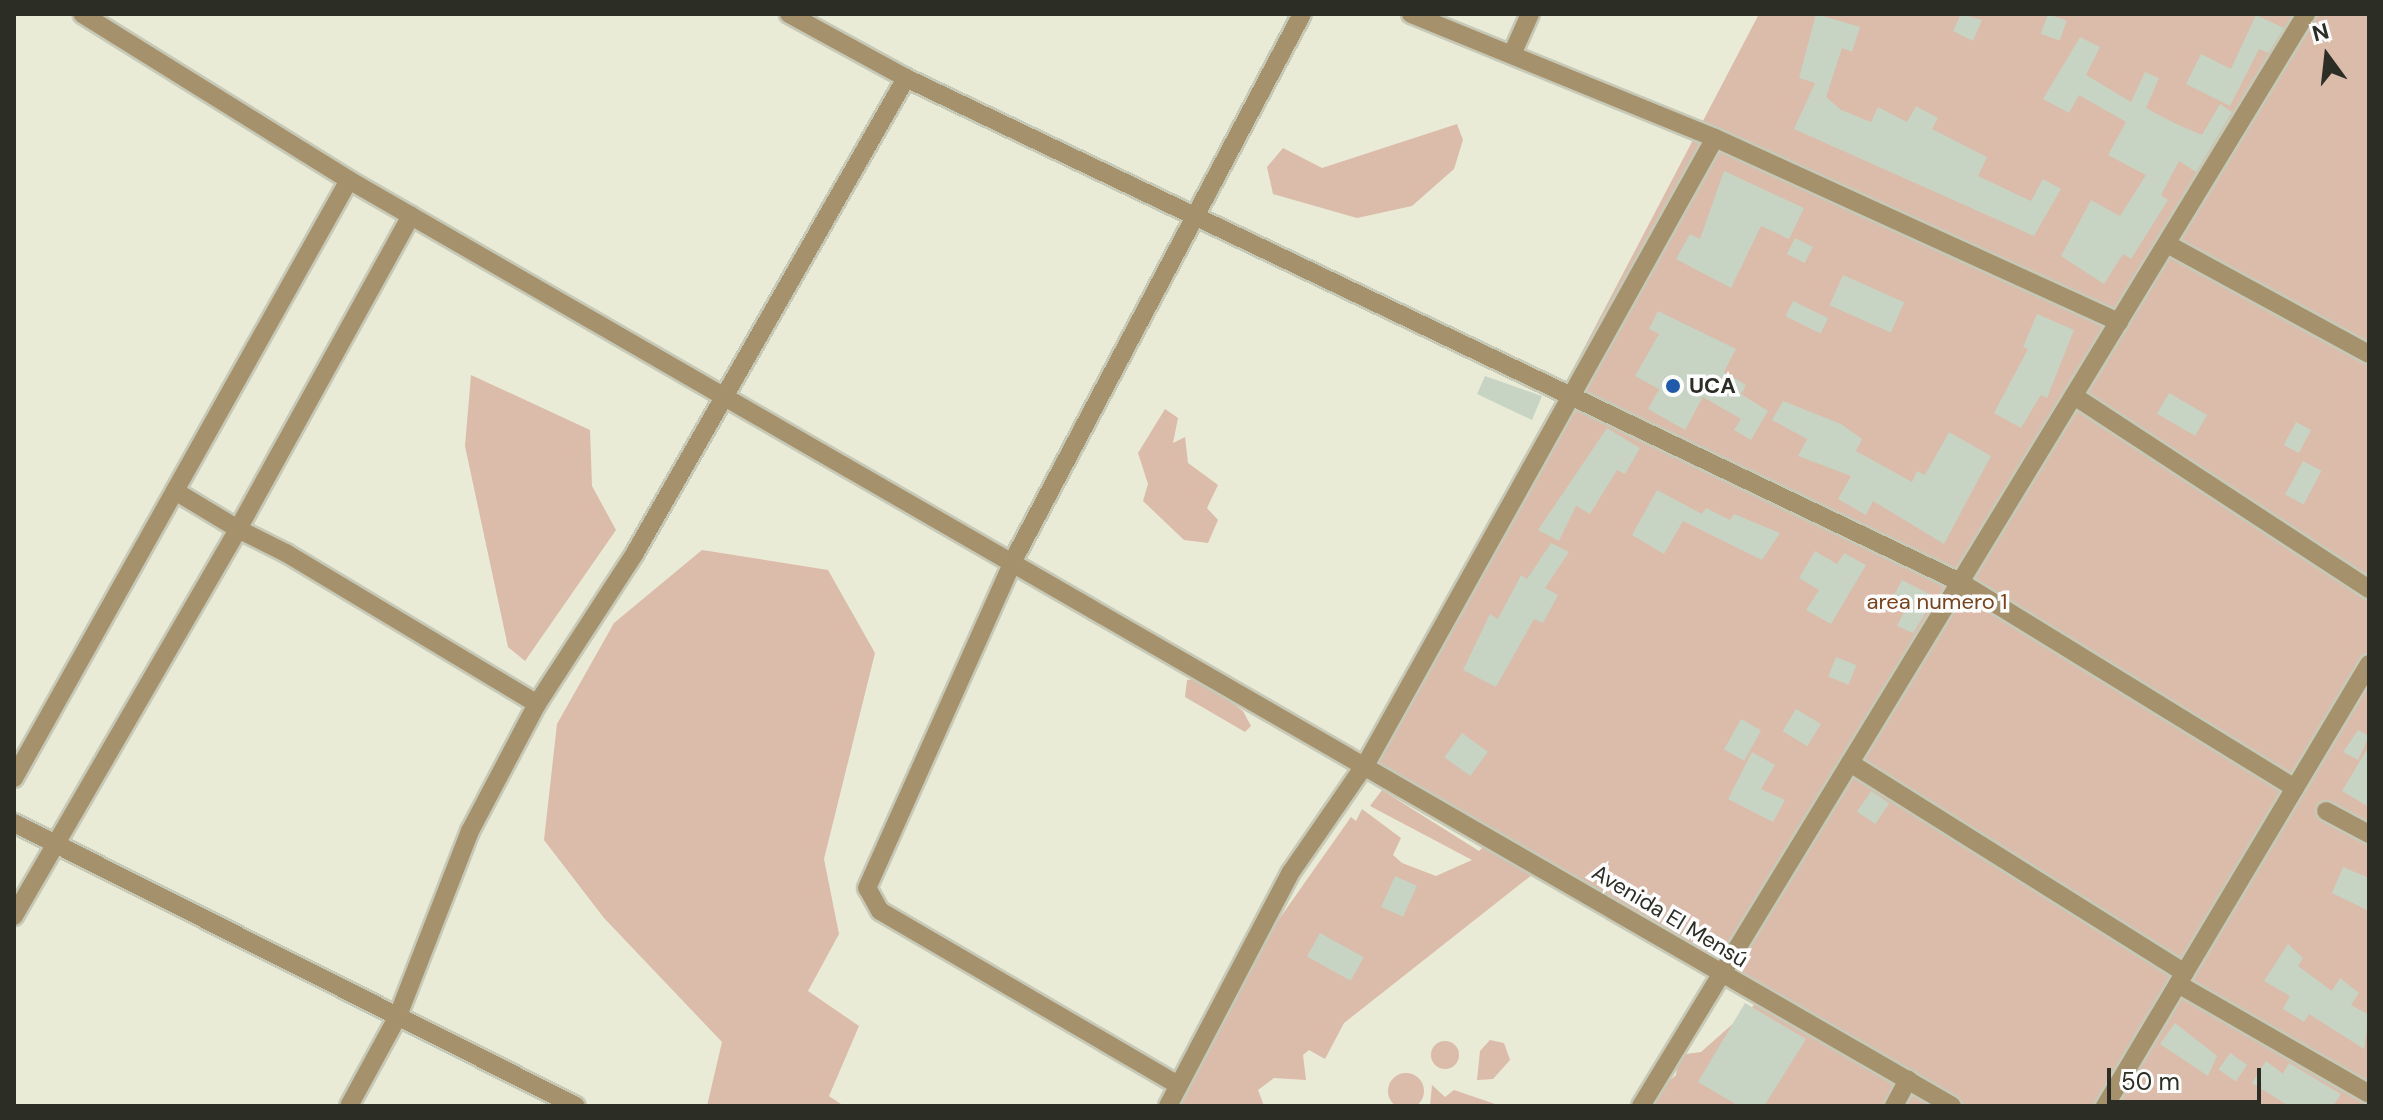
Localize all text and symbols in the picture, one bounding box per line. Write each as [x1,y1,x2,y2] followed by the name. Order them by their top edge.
[2287,16,2367,96] north arrow
[2309,16,2332,48] text: N
[1689,373,1736,399] place label: UCA
[1664,377,1682,395] marker: UCA
[1867,589,2007,615] park label: area numero 1
[1587,859,1753,973] street label: Avenida El Mensú
[2111,1052,2265,1102] scale bar
[2121,1066,2180,1097] text: 50 m

